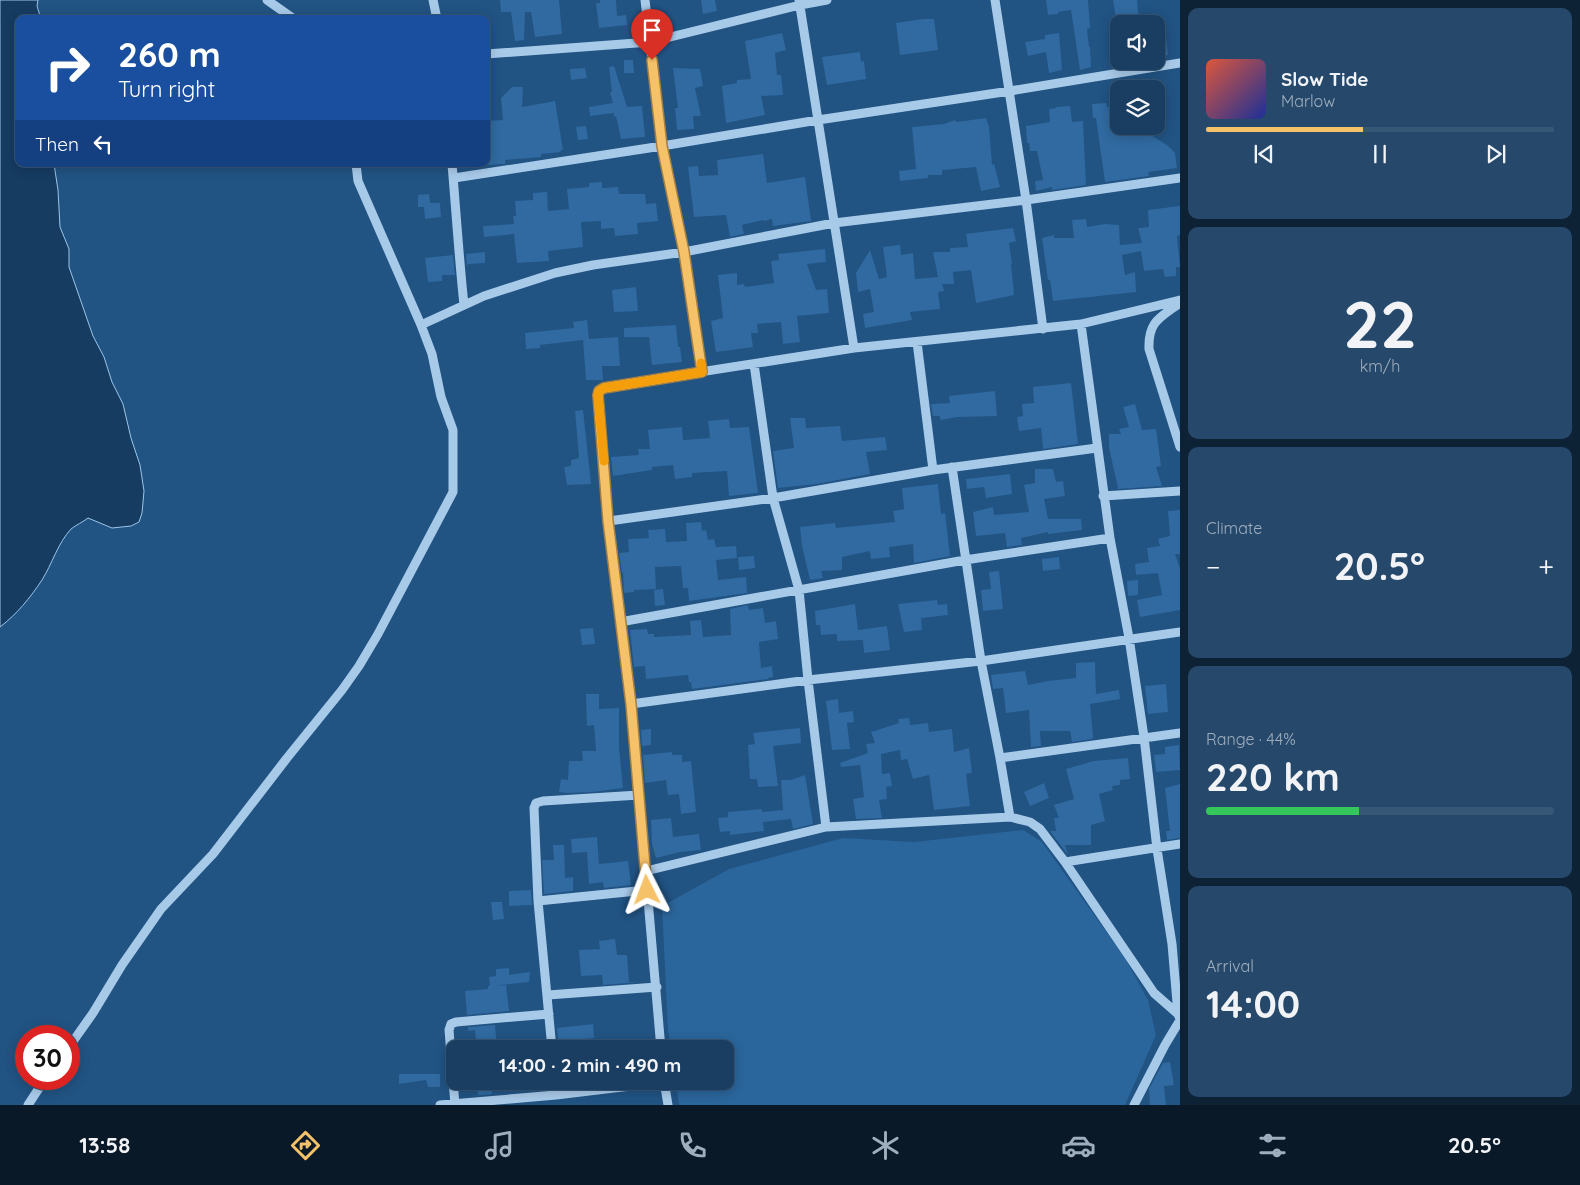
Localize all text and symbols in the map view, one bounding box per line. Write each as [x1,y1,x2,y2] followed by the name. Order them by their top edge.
[631,9,673,60] pin
[1110,15,1165,135] map controls
[1110,15,1165,70] button: sound
[638,16,666,44] icon: arrive
[118,32,221,76] text: 260 m
[35,35,100,100] icon: right
[1281,67,1369,91] text: Slow Tide
[118,75,215,103] text: Turn right
[1110,80,1165,135] button: layers
[1281,91,1335,111] text: Marlow
[89,130,117,158] icon: left
[35,132,79,156] text: Then
[1250,140,1278,168] icon: previous
[1366,140,1394,168] icon: pause
[1482,140,1510,168] icon: next
[1343,283,1417,364] text: 22
[1360,356,1400,376] text: km/h
[1206,518,1262,538] text: Climate
[1334,542,1425,590] text: 20.5°
[1206,549,1221,584] text: −
[1538,549,1554,584] text: +
[1206,729,1296,749] text: Range · 44%
[1206,753,1340,801] text: 220 km
[620,863,672,915] position arrow
[1206,956,1254,976] text: Arrival
[1206,980,1300,1028] text: 14:00
[15,1025,80,1090] speed limit sign: 30
[499,1053,681,1077] text: 14:00 · 2 min · 490 m
[288,1128,323,1163] icon: directions
[482,1128,517,1163] icon: music
[675,1128,710,1163] icon: phone
[868,1128,903,1163] icon: climate
[1061,1128,1096,1163] icon: car
[1255,1128,1290,1163] icon: filters
[79,1131,130,1159] text: 13:58
[1448,1131,1501,1159] text: 20.5°

